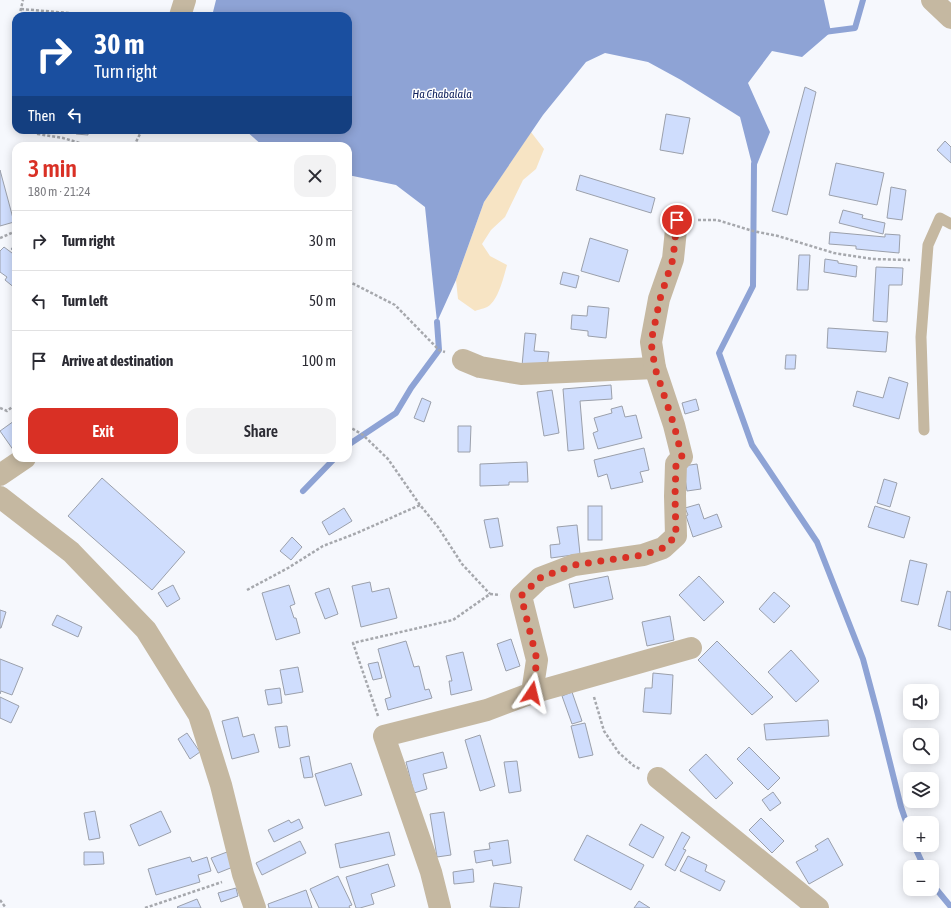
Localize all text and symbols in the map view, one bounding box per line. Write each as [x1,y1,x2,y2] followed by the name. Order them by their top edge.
[28,28,80,80] icon: right
[94,28,144,60] text: 30 m
[94,61,157,82] text: Turn right
[412,87,472,101] water label: Ha Chabalala
[64,104,86,126] icon: left
[28,107,56,124] text: Then
[28,155,77,182] text: 3 min
[294,155,336,197] button: close
[28,184,91,199] text: 180 m · 21:24
[660,203,694,237] pin
[666,209,688,231] icon: arrive
[28,230,50,252] icon: right
[62,232,115,249] text: Turn right
[309,232,336,249] text: 30 m
[28,290,50,312] icon: left
[62,292,108,309] text: Turn left
[309,292,336,309] text: 50 m
[28,350,50,372] icon: arrive
[62,352,173,369] text: Arrive at destination
[302,352,336,369] text: 100 m
[28,408,178,454] button: Exit
[186,408,336,454] button: Share
[511,672,553,714] position arrow
[903,684,939,896] map controls
[903,684,939,720] button: sound
[903,728,939,764] button: search
[903,772,939,808] button: layers
[903,816,939,852] button: +
[903,860,939,896] button: −

